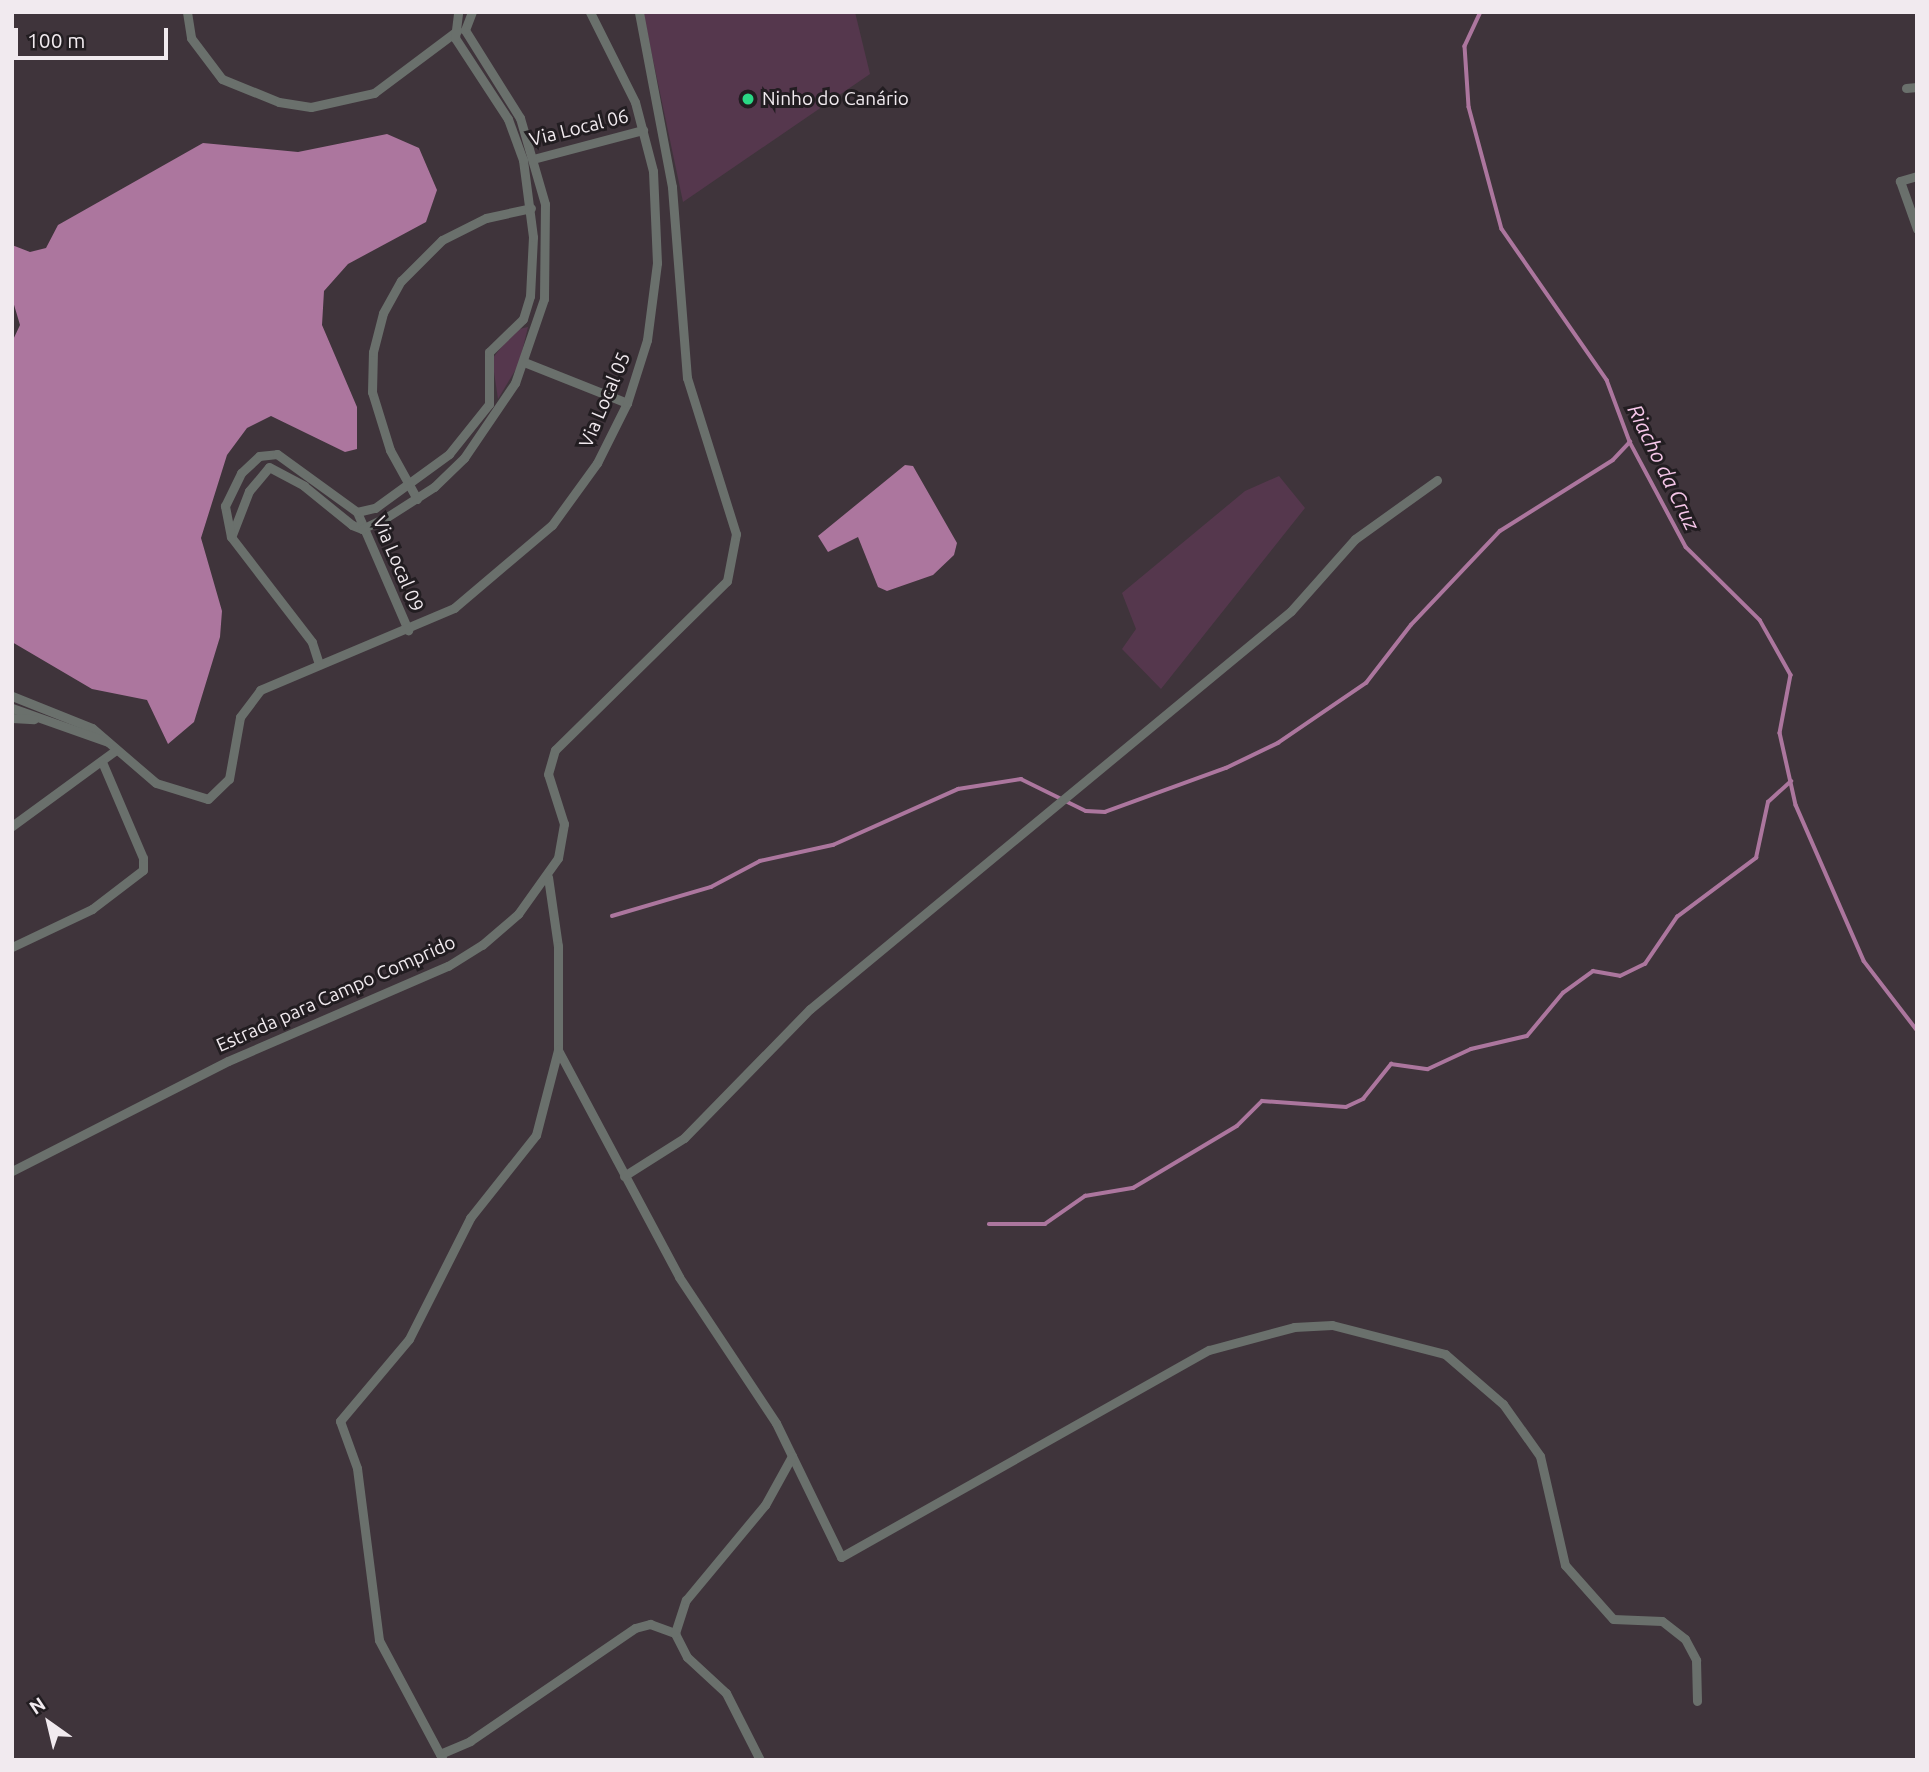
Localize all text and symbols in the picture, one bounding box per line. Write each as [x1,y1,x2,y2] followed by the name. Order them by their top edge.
[18,14,172,58] scale bar
[27,28,85,52] text: 100 m
[762,88,909,110] place label: Ninho do Canário
[740,91,756,107] marker: Ninho do Canário
[527,105,631,151] street label: Via Local 06
[575,349,635,451] street label: Via Local 05
[1623,400,1705,534] water label: Riacho da Cruz
[368,513,428,615] street label: Via Local 09
[213,931,459,1057] street label: Estrada para Campo Comprido
[14,1688,84,1758] north arrow
[25,1693,49,1719] text: N

